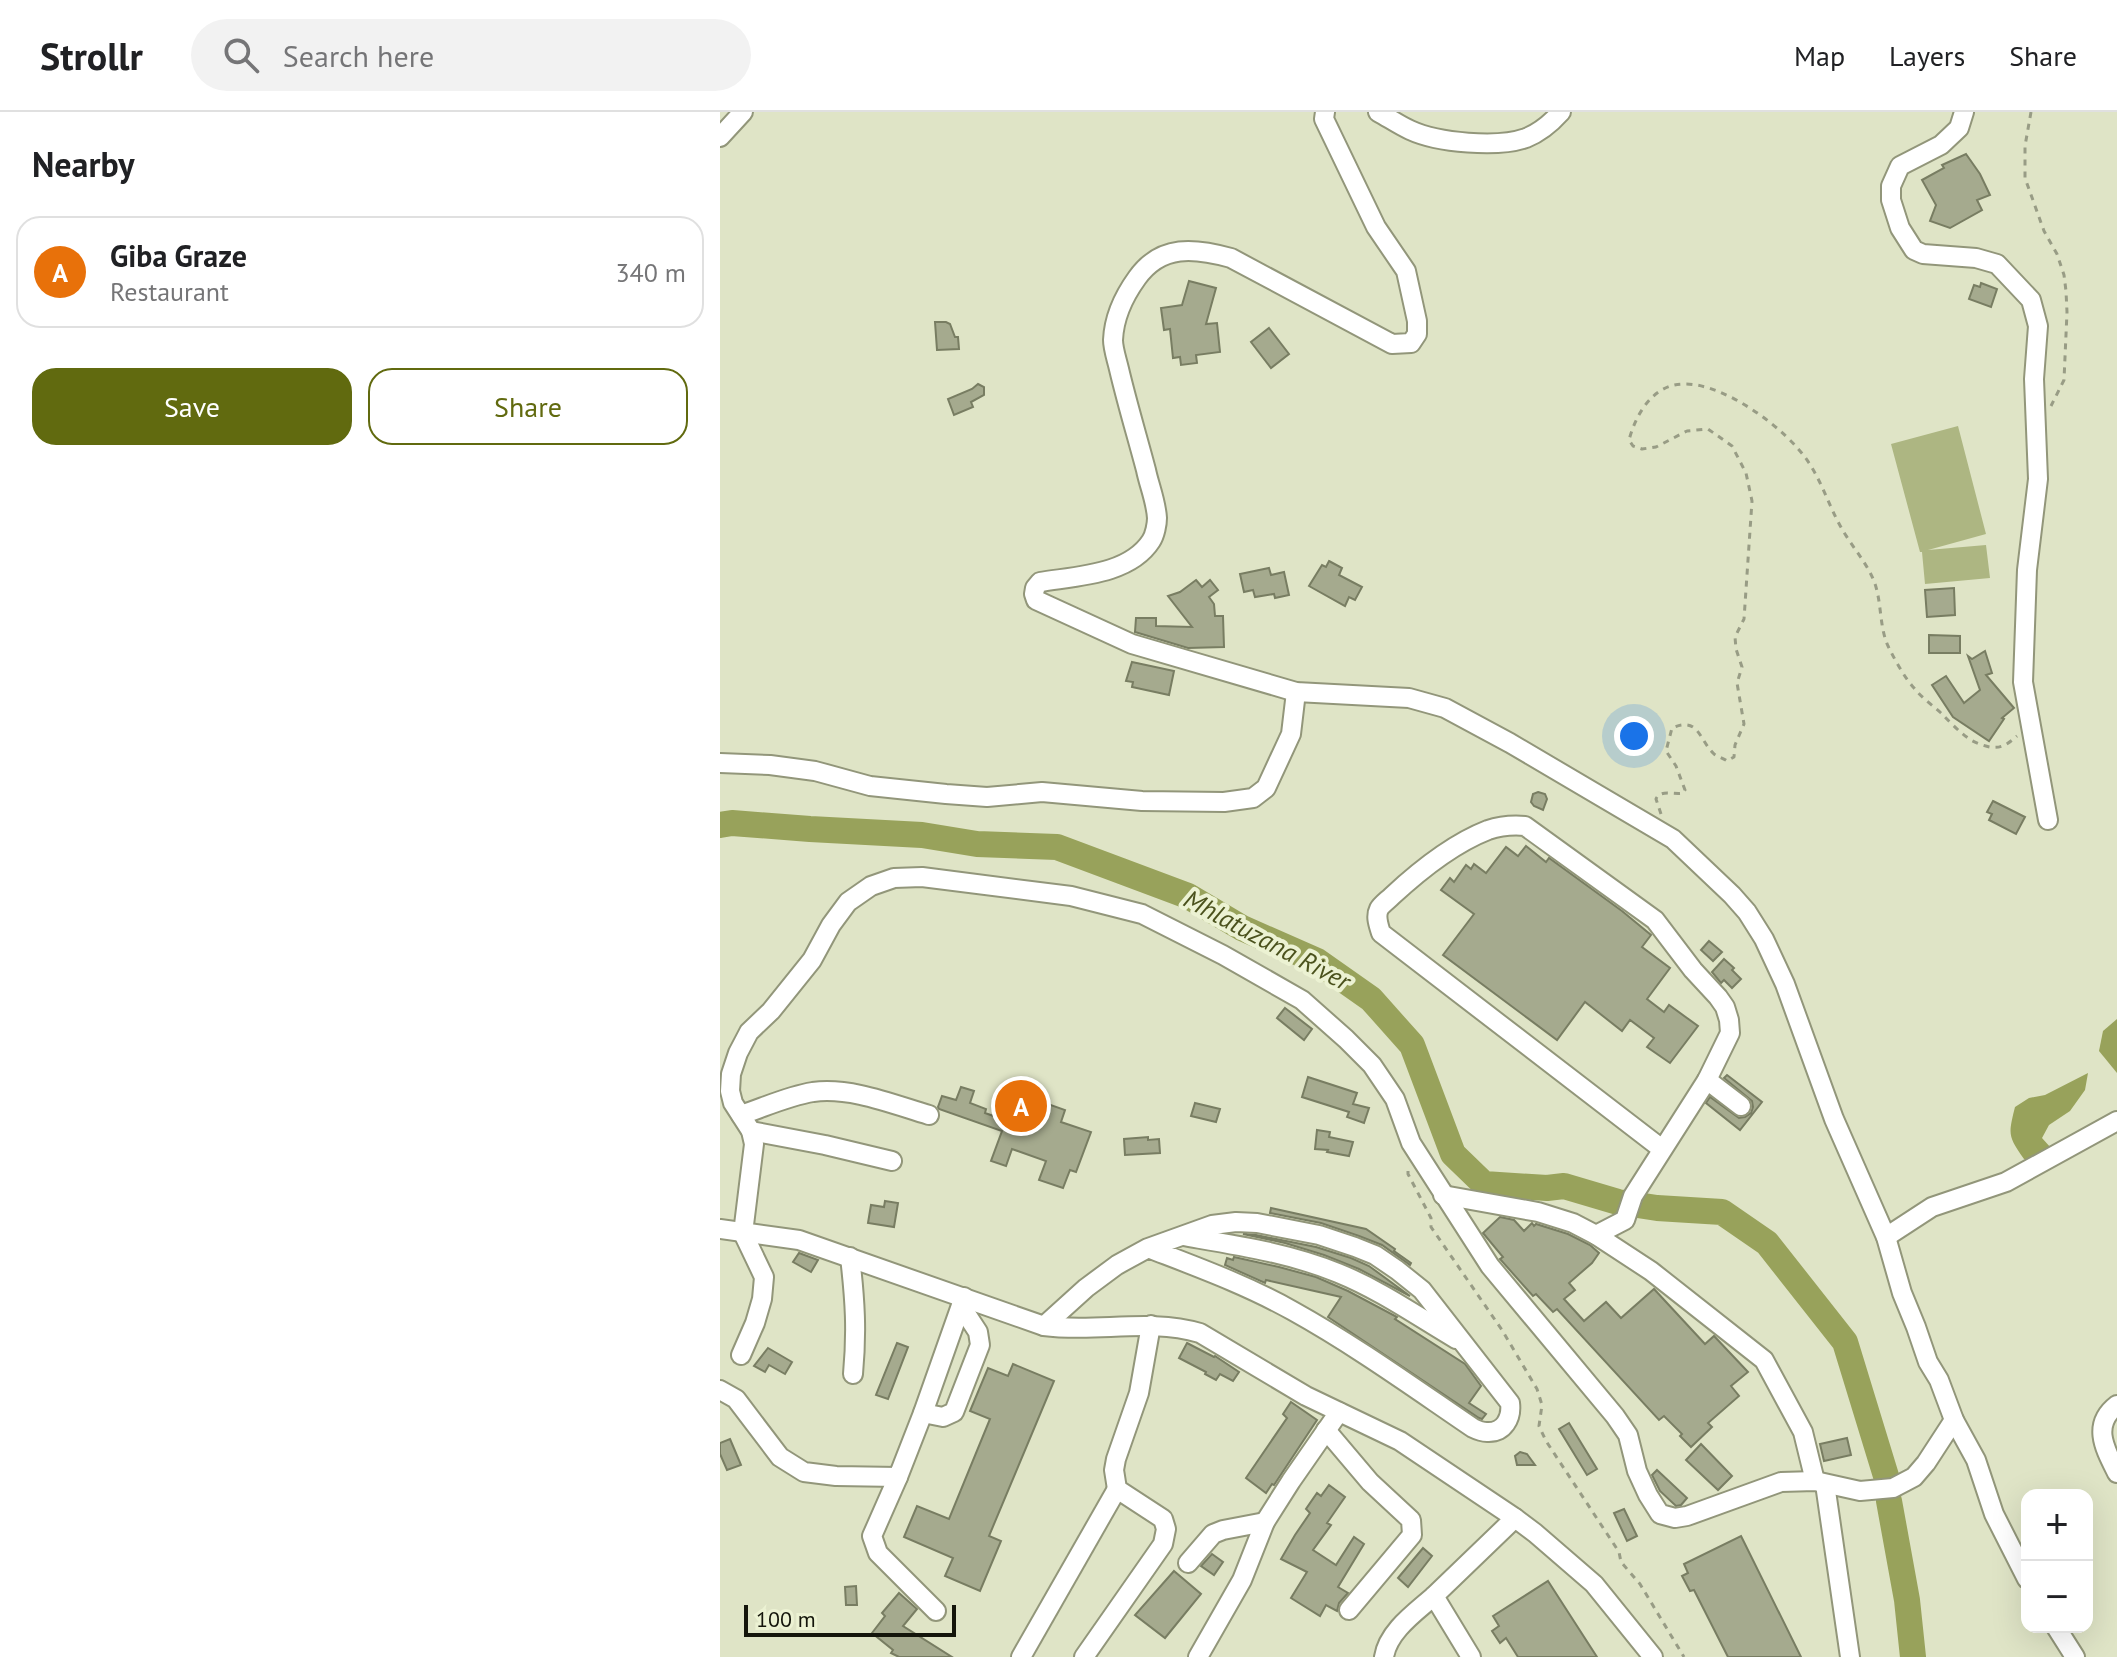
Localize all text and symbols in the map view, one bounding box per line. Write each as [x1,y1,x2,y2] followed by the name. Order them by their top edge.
[191,19,751,91] search box
[40,31,143,80] text: Strollr
[219,33,263,77] icon: search
[283,36,434,75] text: Search here
[1794,37,1845,74] text: Map
[1889,37,1965,74] text: Layers
[2009,37,2077,74] text: Share
[32,142,134,186] text: Nearby
[110,236,247,275] text: Giba Graze
[52,256,68,289] text: A
[615,256,686,289] text: 340 m
[110,275,229,308] text: Restaurant
[32,368,352,445] button: Save
[368,368,688,445] button: Share
[1614,716,1654,756] your location
[1178,882,1357,998] water label: Mhlatuzana River
[995,1076,1047,1136] pin: A
[2021,1489,2093,1633] map controls
[2021,1489,2093,1561] button: +
[2021,1561,2093,1633] button: −
[744,1601,956,1637] scale bar
[756,1605,816,1633] text: 100 m

